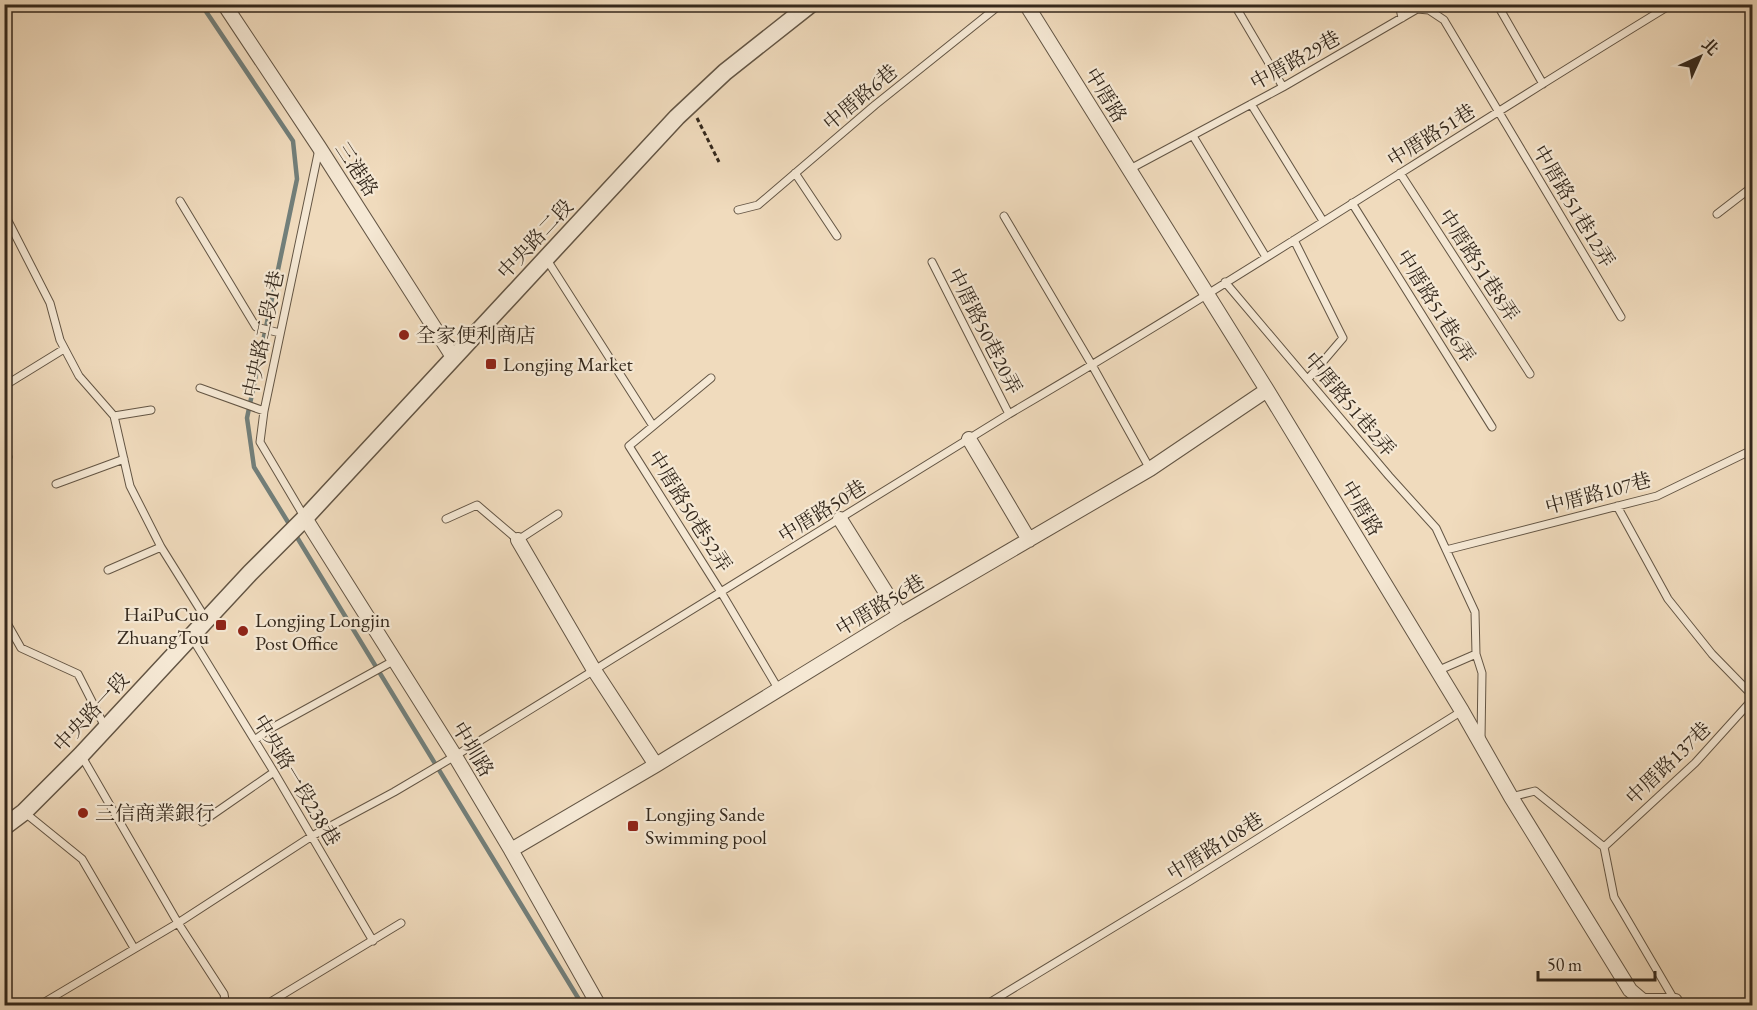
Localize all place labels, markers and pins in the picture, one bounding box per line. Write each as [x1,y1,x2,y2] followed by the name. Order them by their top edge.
[416,322,536,348] place label: 全家便利商店
[397,328,411,342] marker: 全家便利商店
[503,351,633,377] place label: Longjing Market
[484,357,498,371] marker: Longjing Market
[117,601,209,650] place label: HaiPuCuo ZhuangTou
[255,607,391,656] place label: Longjing Longjin Post Office
[214,618,228,632] marker: HaiPuCuo ZhuangTou
[236,624,250,638] marker: Longjing Longjin Post Office
[95,800,215,826] place label: 三信商業銀行
[645,801,767,850] place label: Longjing Sande Swimming pool
[76,806,90,820] marker: 三信商業銀行
[626,819,640,833] marker: Longjing Sande Swimming pool

